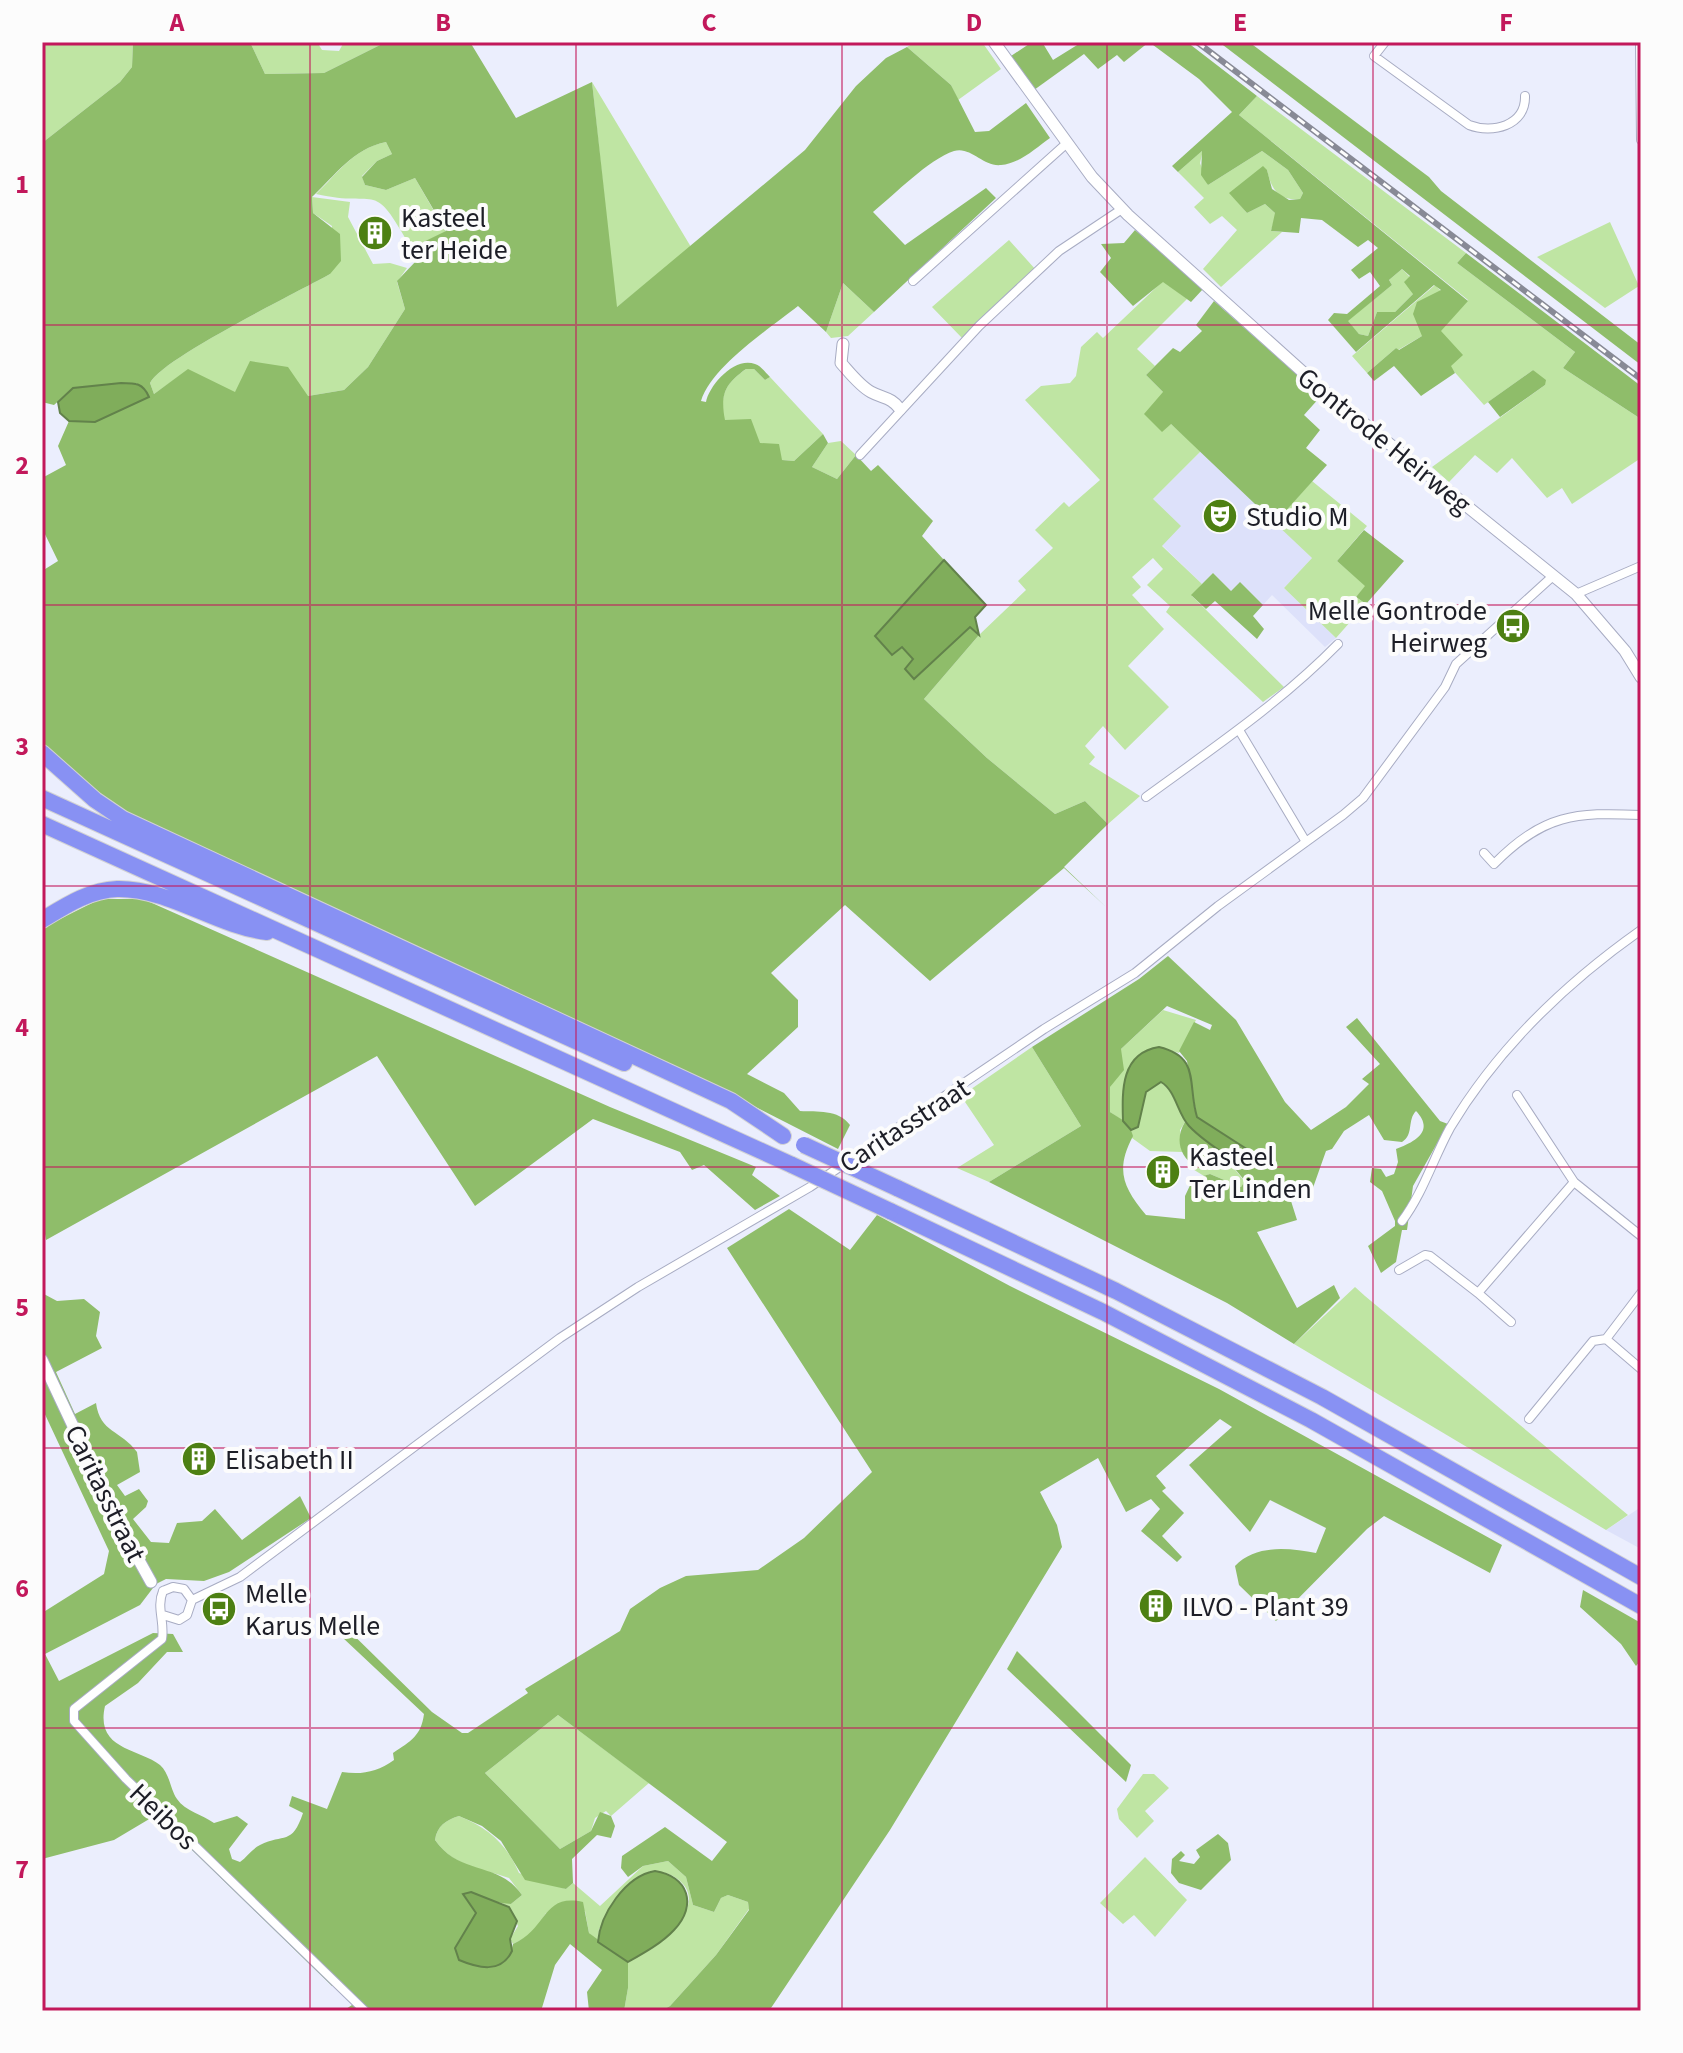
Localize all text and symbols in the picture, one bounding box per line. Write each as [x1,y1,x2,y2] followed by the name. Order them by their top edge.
[169,4,186,41] text: A
[435,4,451,41] text: B
[701,4,717,41] text: C
[966,4,982,41] text: D
[1233,4,1247,41] text: E
[1499,4,1513,41] text: F
[15,166,29,203] text: 1
[401,198,508,270] place label: Kasteel ter Heide
[356,214,394,252] building icon: Kasteel ter Heide
[1289,358,1480,524] street label: Gontrode Heirweg
[15,447,29,484] text: 2
[1201,497,1239,535] theatre icon: Studio M
[1246,497,1349,537] place label: Studio M
[1308,591,1487,663] place label: Melle Gontrode Heirweg
[1494,607,1532,645] bus stop icon: Melle Gontrode Heirweg
[15,728,29,765] text: 3
[15,1009,29,1046] text: 4
[831,1068,978,1183] street label: Caritasstraat
[1189,1137,1312,1209] place label: Kasteel Ter Linden
[1144,1153,1182,1191] building icon: Kasteel Ter Linden
[15,1289,29,1326] text: 5
[55,1418,156,1569] street label: Caritasstraat
[180,1440,218,1478] building icon: Elisabeth II
[225,1440,354,1480] place label: Elisabeth II
[15,1570,29,1607] text: 6
[245,1574,380,1646] place label: Melle Karus Melle
[1137,1587,1175,1625] building icon: ILVO - Plant 39
[1182,1587,1349,1627] place label: ILVO - Plant 39
[200,1590,238,1628] bus stop icon: Melle Karus Melle
[120,1774,206,1859] street label: Heibos
[15,1851,29,1888] text: 7

